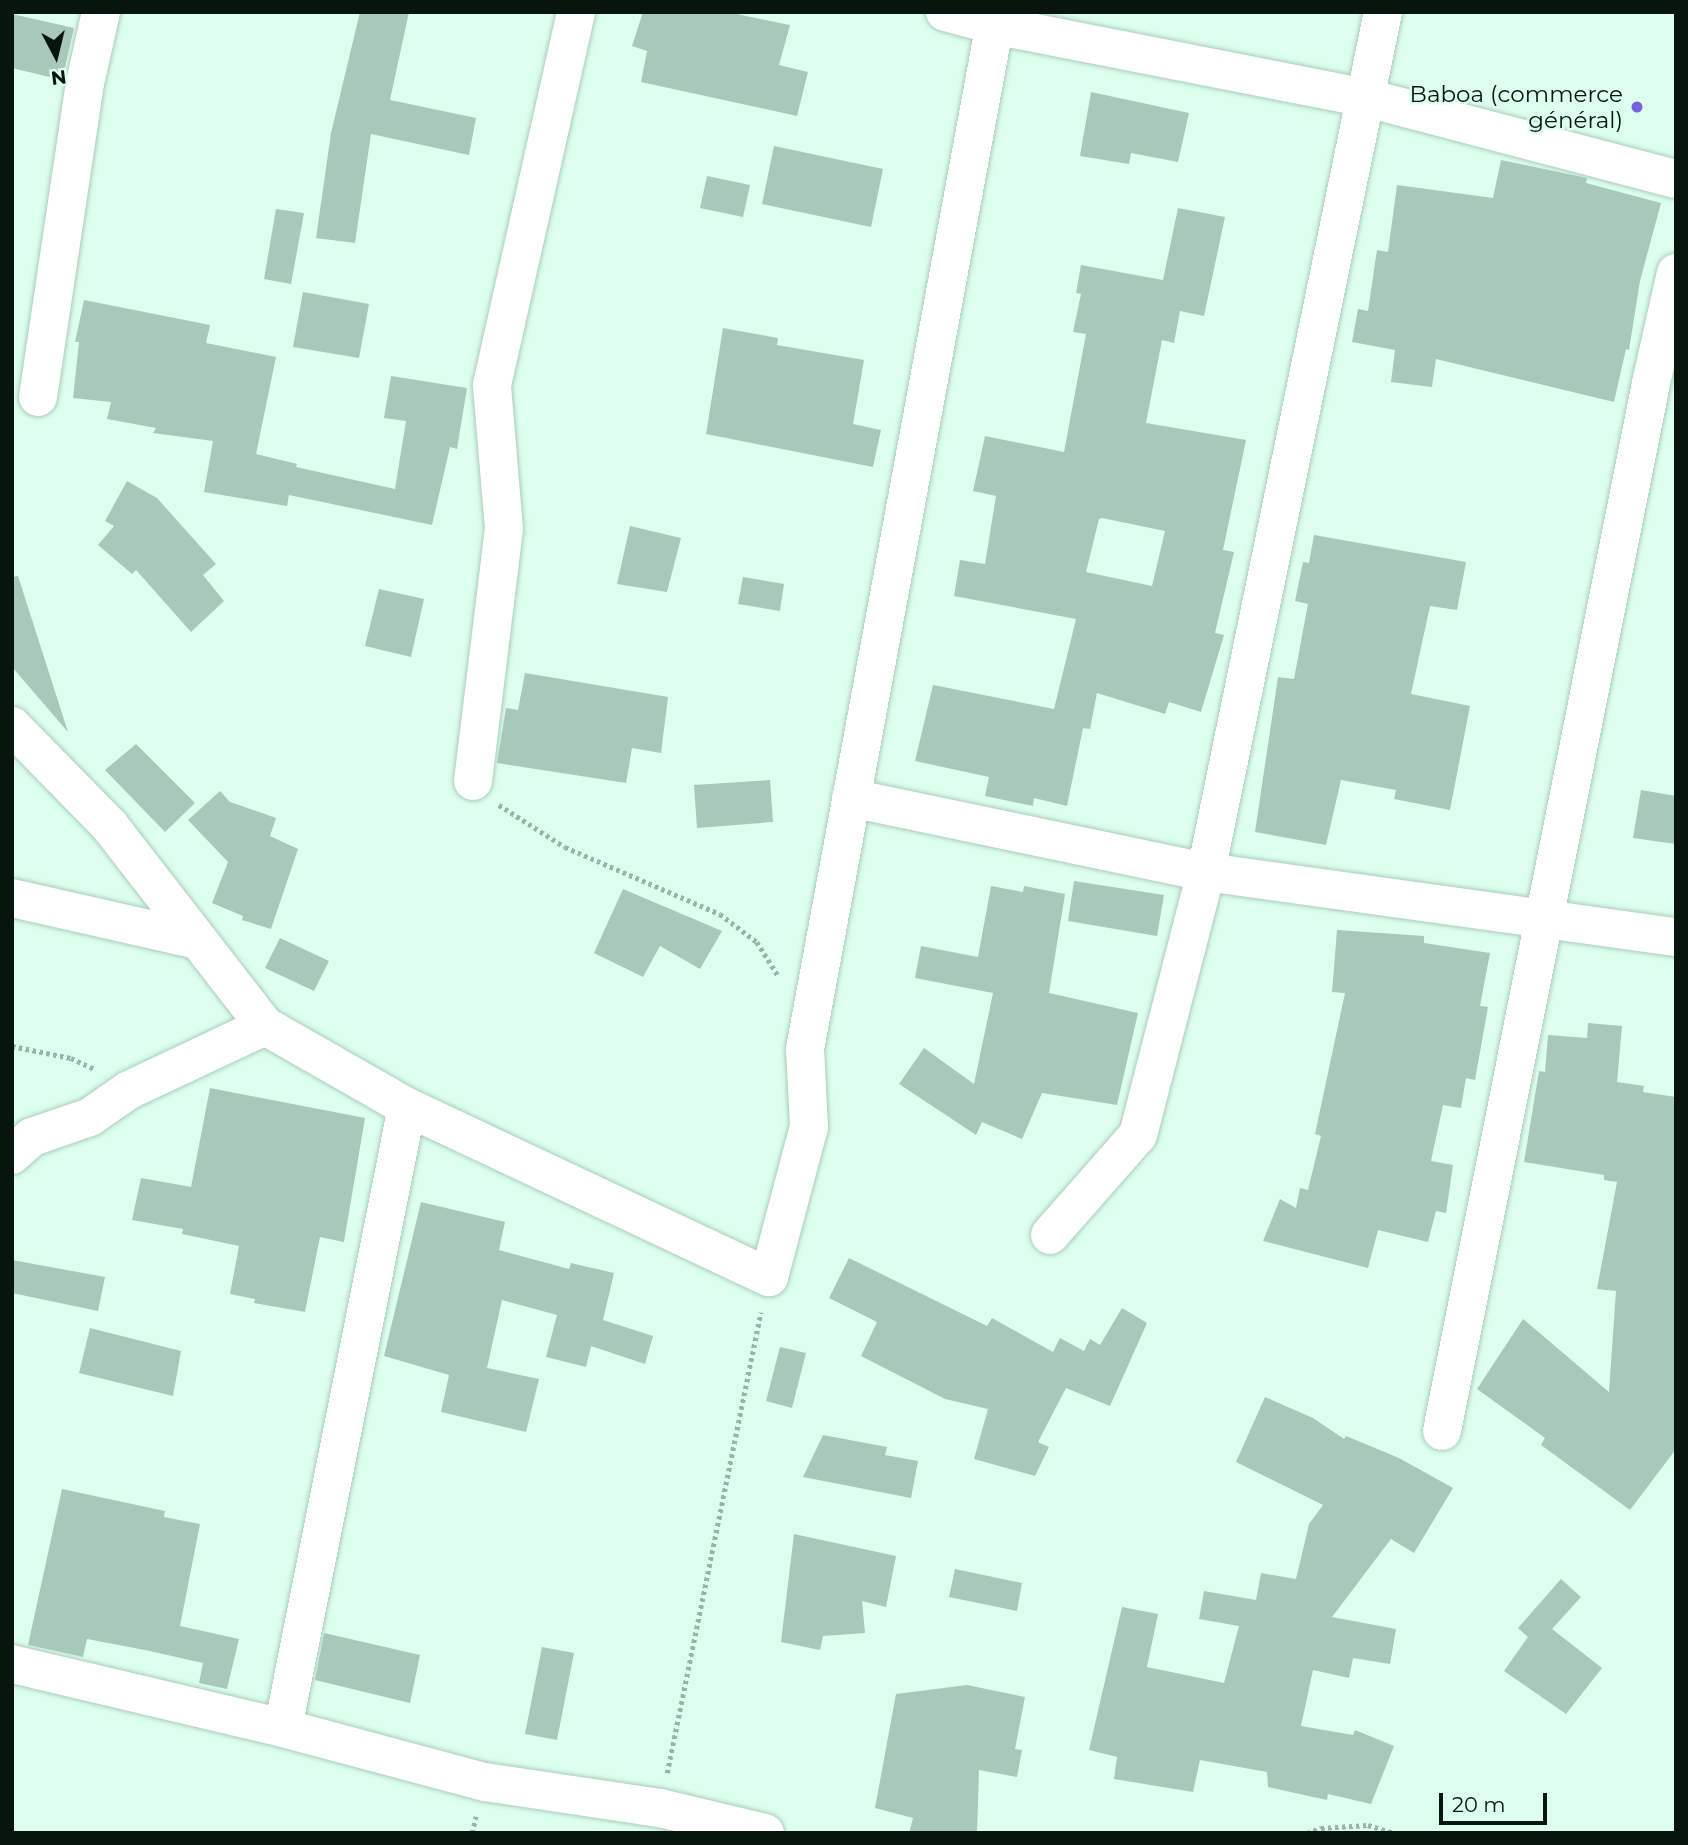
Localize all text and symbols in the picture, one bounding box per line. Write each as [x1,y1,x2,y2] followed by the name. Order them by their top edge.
[21,21,91,91] north arrow
[50,65,68,90] text: N
[1410,80,1623,134] place label: Baboa (commerce général)
[1629,99,1645,115] marker: Baboa (commerce général)
[1443,1778,1552,1822] scale bar
[1452,1792,1506,1817] text: 20 m

